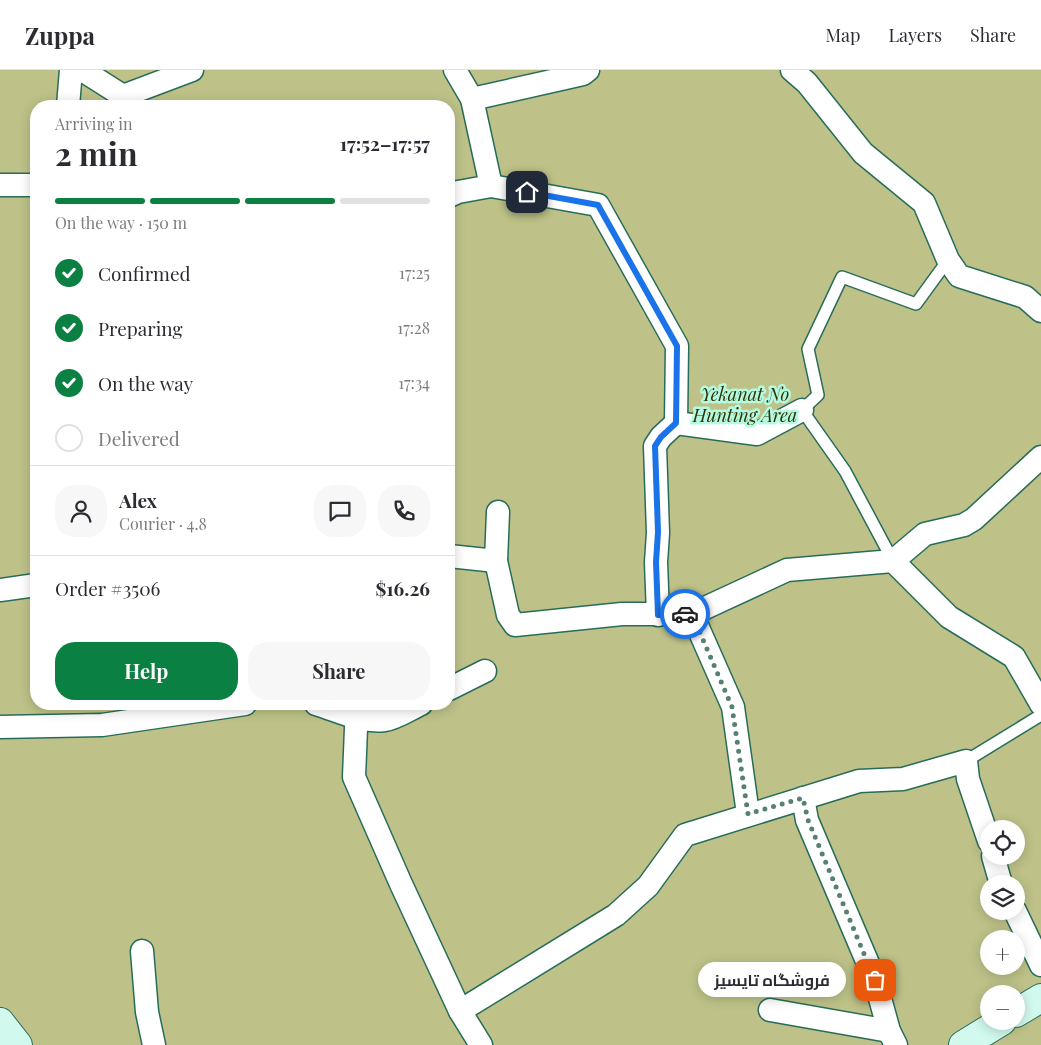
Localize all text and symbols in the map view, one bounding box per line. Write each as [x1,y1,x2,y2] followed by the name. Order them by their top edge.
[25,19,95,51] text: Zuppa
[825,23,860,47] text: Map
[888,23,942,47] text: Layers
[970,23,1016,47] text: Share
[55,113,133,134] text: Arriving in
[340,130,430,156] text: 17:52–17:57
[55,131,138,174] text: 2 min
[506,171,548,213] pin
[513,178,541,206] icon: home
[55,212,187,233] text: On the way · 150 m
[55,259,83,287] icon: check
[98,260,191,286] text: Confirmed
[399,262,430,283] text: 17:25
[55,314,83,342] icon: check
[98,315,183,341] text: Preparing
[397,317,430,338] text: 17:28
[55,369,83,397] icon: check
[98,370,193,396] text: On the way
[398,372,430,393] text: 17:34
[692,382,797,427] park label: Yekanat No Hunting Area
[98,425,180,451] text: Delivered
[55,485,107,537] button: person
[314,485,366,537] button: chat
[378,485,430,537] button: phone
[119,487,157,513] text: Alex
[119,513,207,534] text: Courier · 4.8
[55,575,160,601] text: Order #3506
[375,575,430,601] text: $16.26
[660,589,710,639] courier
[671,600,699,628] icon: car
[55,642,238,700] button: Help
[248,642,430,700] button: Share
[980,820,1025,1030] map controls
[980,820,1025,865] button: locate
[980,875,1025,920] button: layers
[980,930,1025,975] button: +
[854,959,896,1001] pin
[698,962,845,998] callout: فروشگاه تایسیز
[861,966,889,994] icon: bag
[714,969,830,990] text: فروشگاه تایسیز
[980,985,1025,1030] button: −

